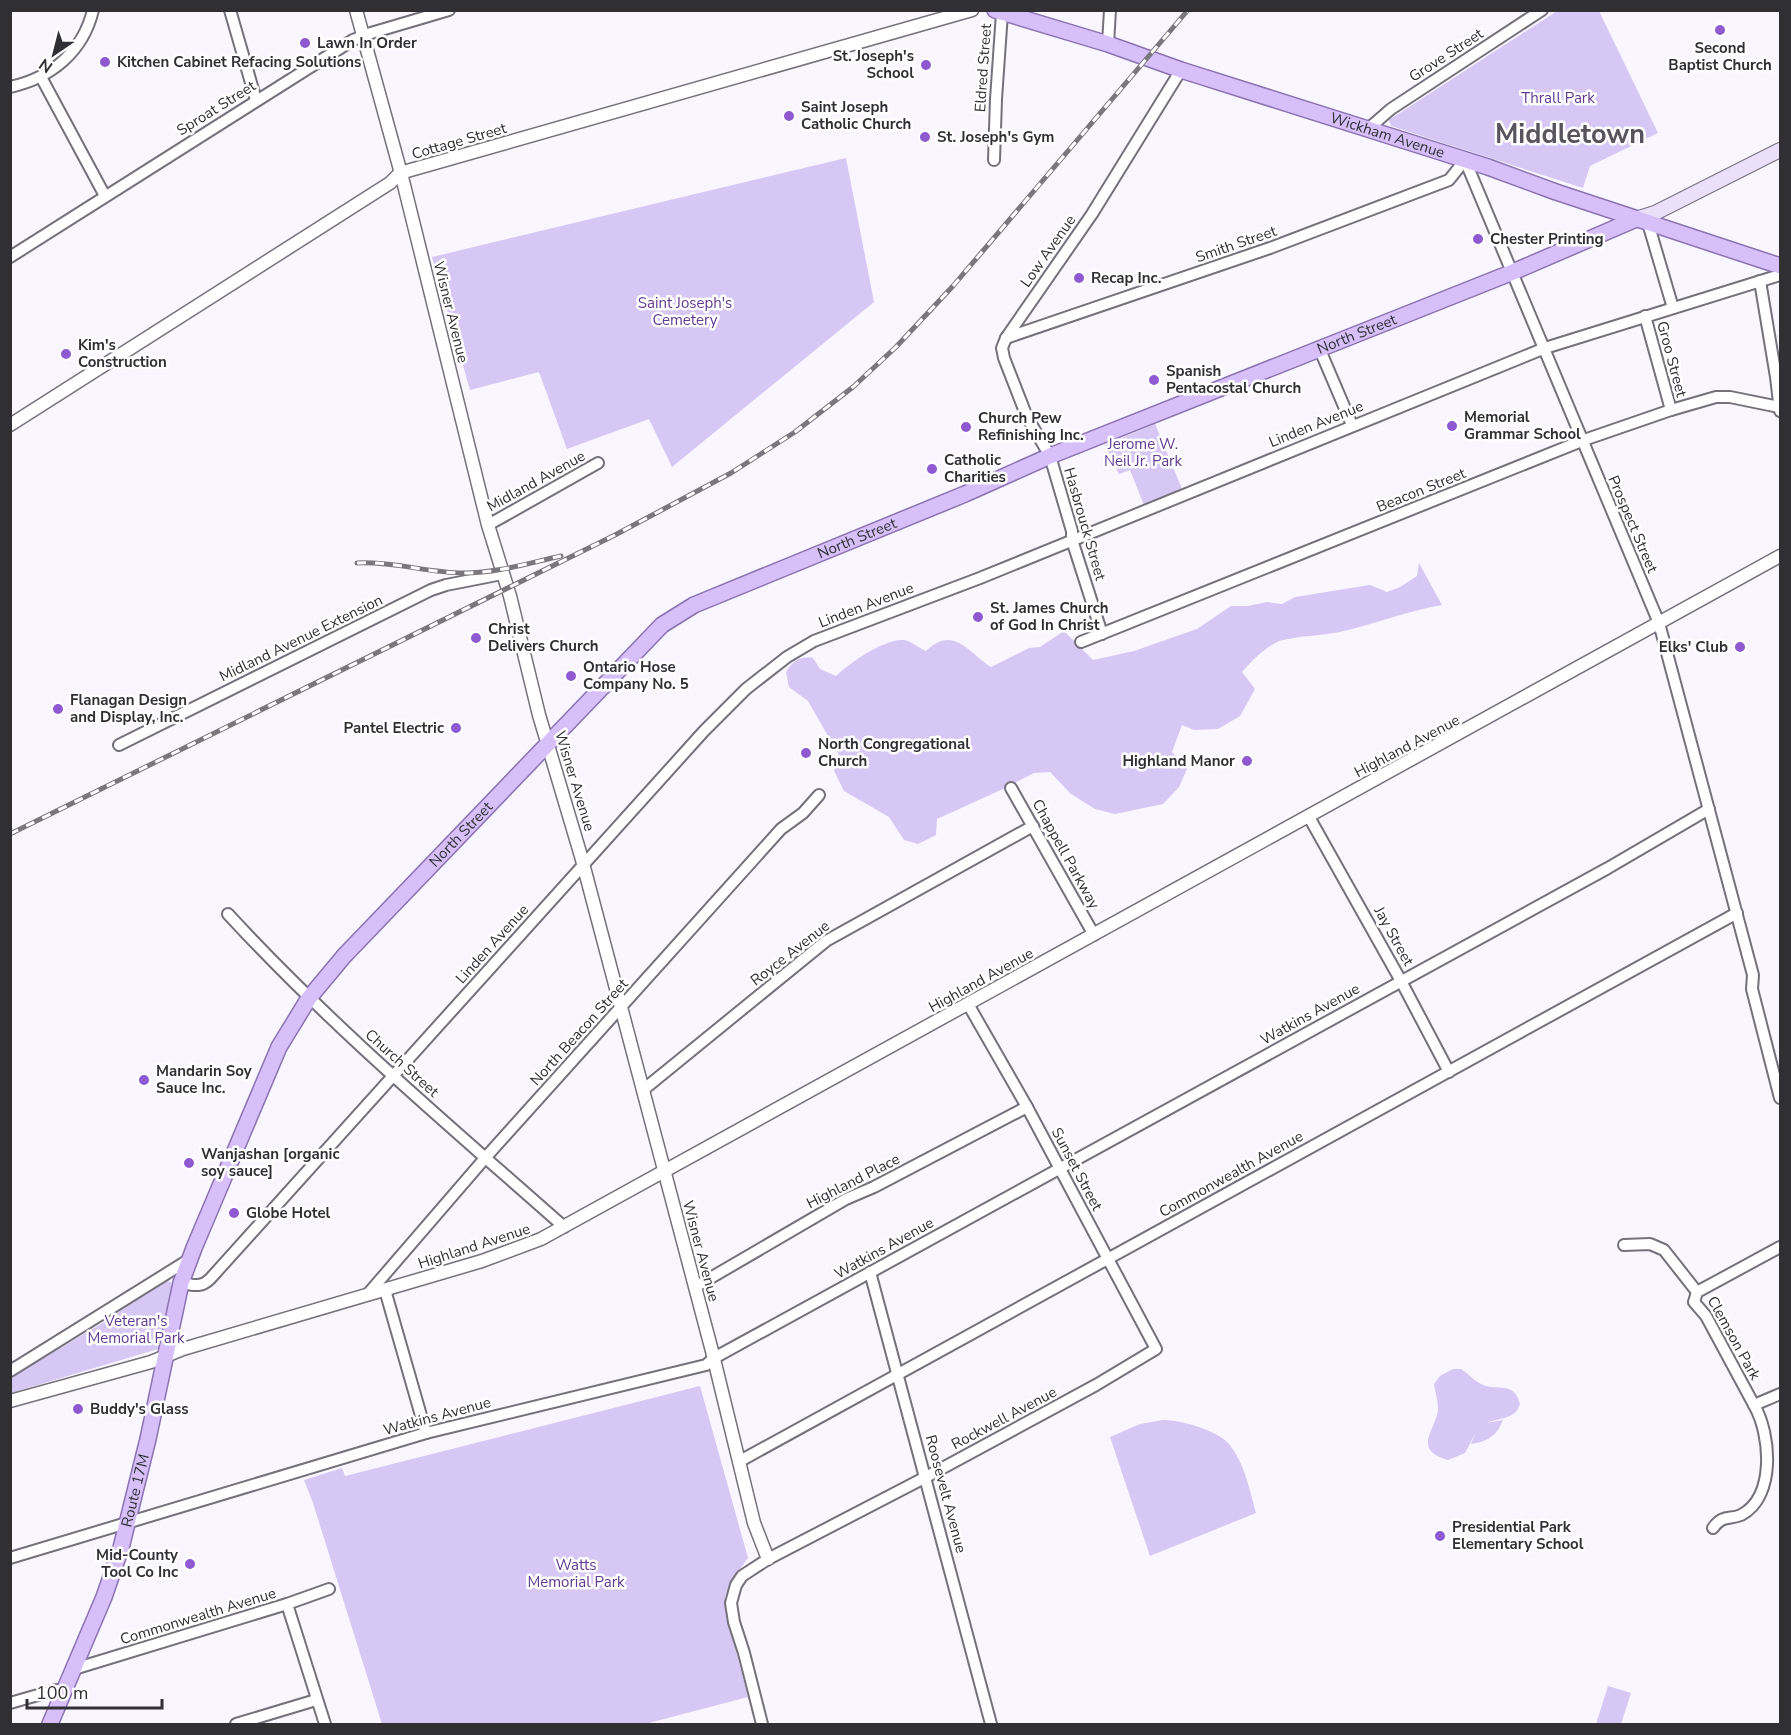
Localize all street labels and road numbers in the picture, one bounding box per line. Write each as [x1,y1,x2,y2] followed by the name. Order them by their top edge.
[970,22,996,113] street label: Eldred Street
[1405,23,1488,86] street label: Grove Street
[173,75,260,140] street label: Sproat Street
[1328,108,1447,163] street label: Wickham Avenue
[409,118,509,164] street label: Cottage Street
[1016,211,1080,291] street label: Low Avenue
[1193,221,1280,267] street label: Smith Street
[429,259,473,365] street label: Wisner Avenue
[1314,309,1400,359] street label: North Street
[1652,319,1692,400] street label: Groo Street
[1266,396,1366,452] street label: Linden Avenue
[483,446,589,516] street label: Midland Avenue
[1373,463,1469,517] street label: Beacon Street
[1059,465,1111,584] street label: Hasbrouck Street
[1603,472,1663,576] street label: Prospect Street
[814,513,900,563] street label: North Street
[816,578,916,632] street label: Linden Avenue
[216,590,386,686] street label: Midland Avenue Extension
[1351,710,1463,782] street label: Highland Avenue
[550,728,600,834] street label: Wisner Avenue
[1028,796,1105,913] street label: Chappell Parkway
[425,797,498,872] street label: North Street
[451,900,533,988] street label: Linden Avenue
[1369,902,1419,970] street label: Jay Street
[746,916,834,990] street label: Royce Avenue
[925,943,1037,1017] street label: Highland Avenue
[526,974,633,1090] street label: North Beacon Street
[1257,978,1363,1050] street label: Watkins Avenue
[361,1025,444,1102] street label: Church Street
[1047,1124,1108,1215] street label: Sunset Street
[1155,1126,1307,1222] street label: Commonwealth Avenue
[803,1149,903,1213] street label: Highland Place
[678,1198,724,1304] street label: Wisner Avenue
[831,1212,937,1284] street label: Watkins Avenue
[415,1218,533,1274] street label: Highland Avenue
[1703,1292,1766,1384] street label: Clemson Park
[948,1382,1060,1454] street label: Rockwell Avenue
[381,1392,493,1440] street label: Watkins Avenue
[921,1433,971,1555] street label: Roosevelt Avenue
[117,1452,154,1529] street label: Route 17M
[118,1583,278,1649] street label: Commonwealth Avenue

